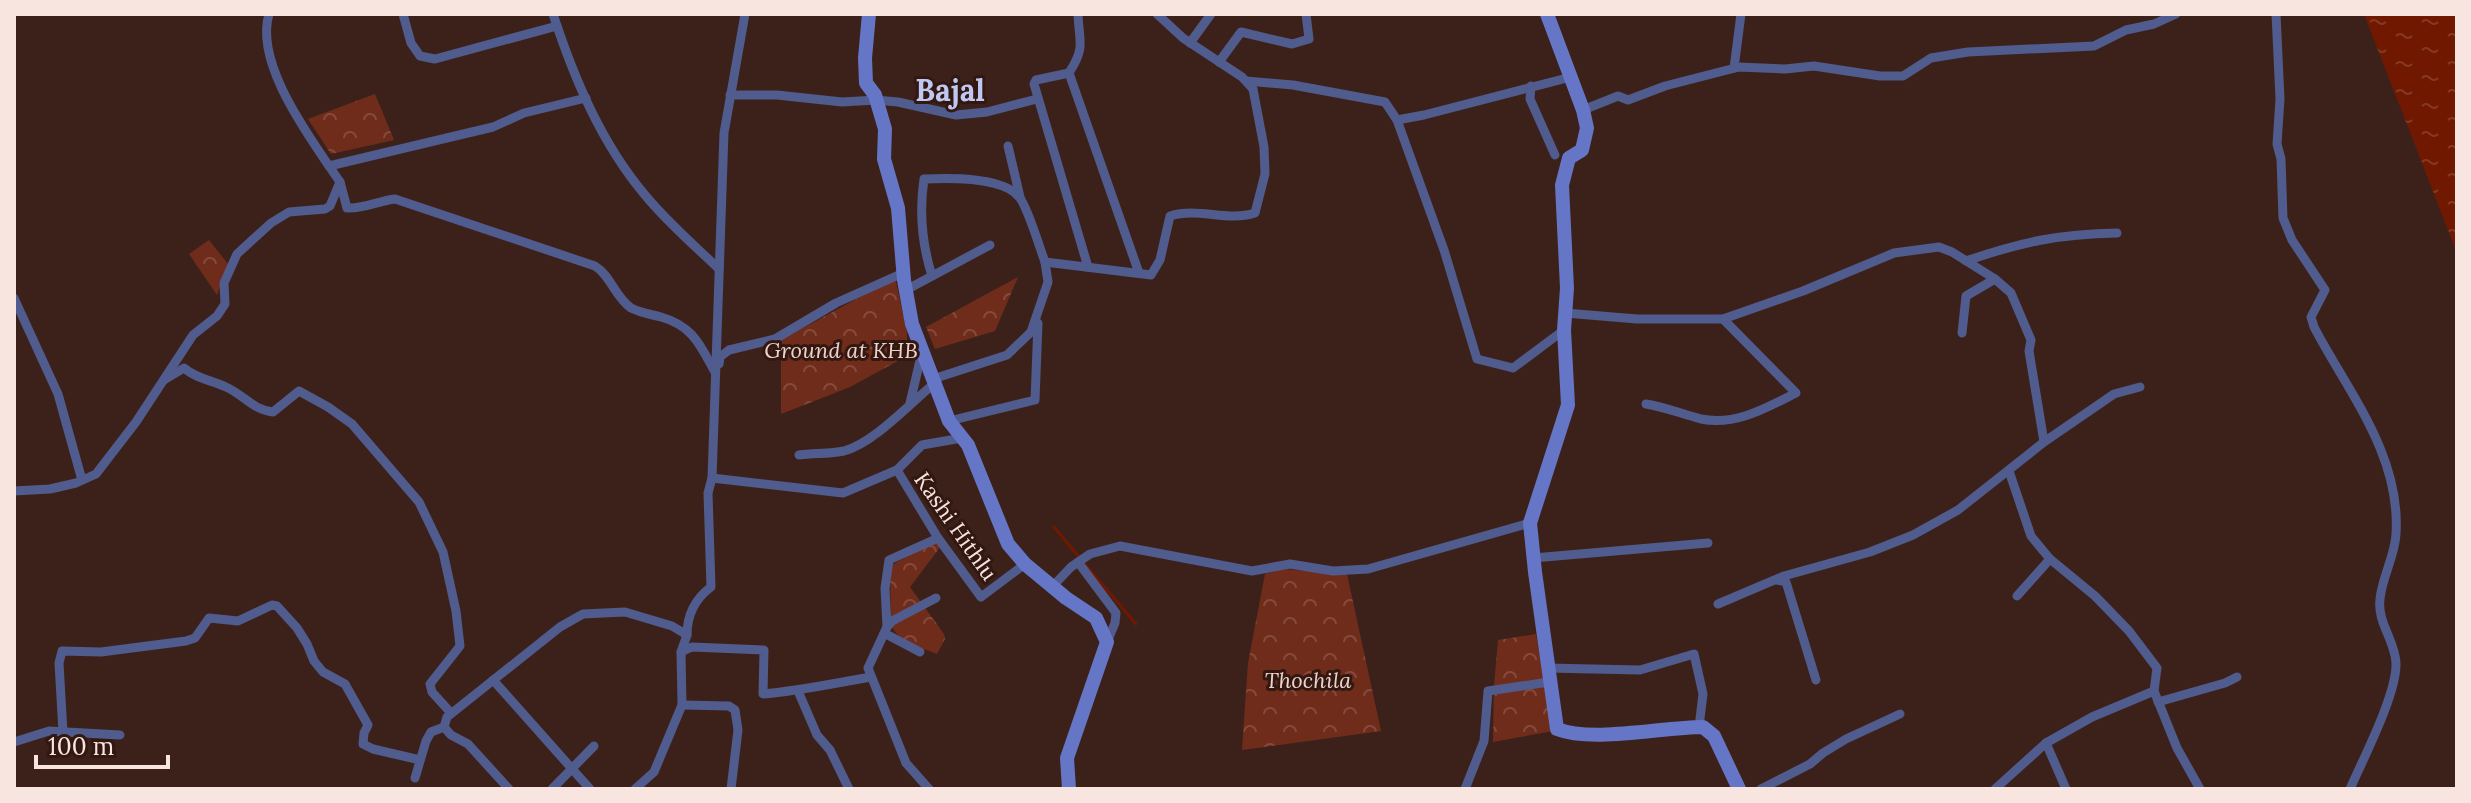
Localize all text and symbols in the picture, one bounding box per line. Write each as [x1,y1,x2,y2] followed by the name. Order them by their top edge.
[915,71,985,110] district label: Bajal
[764,336,918,364] park label: Ground at KHB
[908,466,1004,586] street label: Kashi Hithlu
[1265,666,1352,694] park label: Thochila
[36,719,168,769] scale bar
[48,731,114,762] text: 100 m

